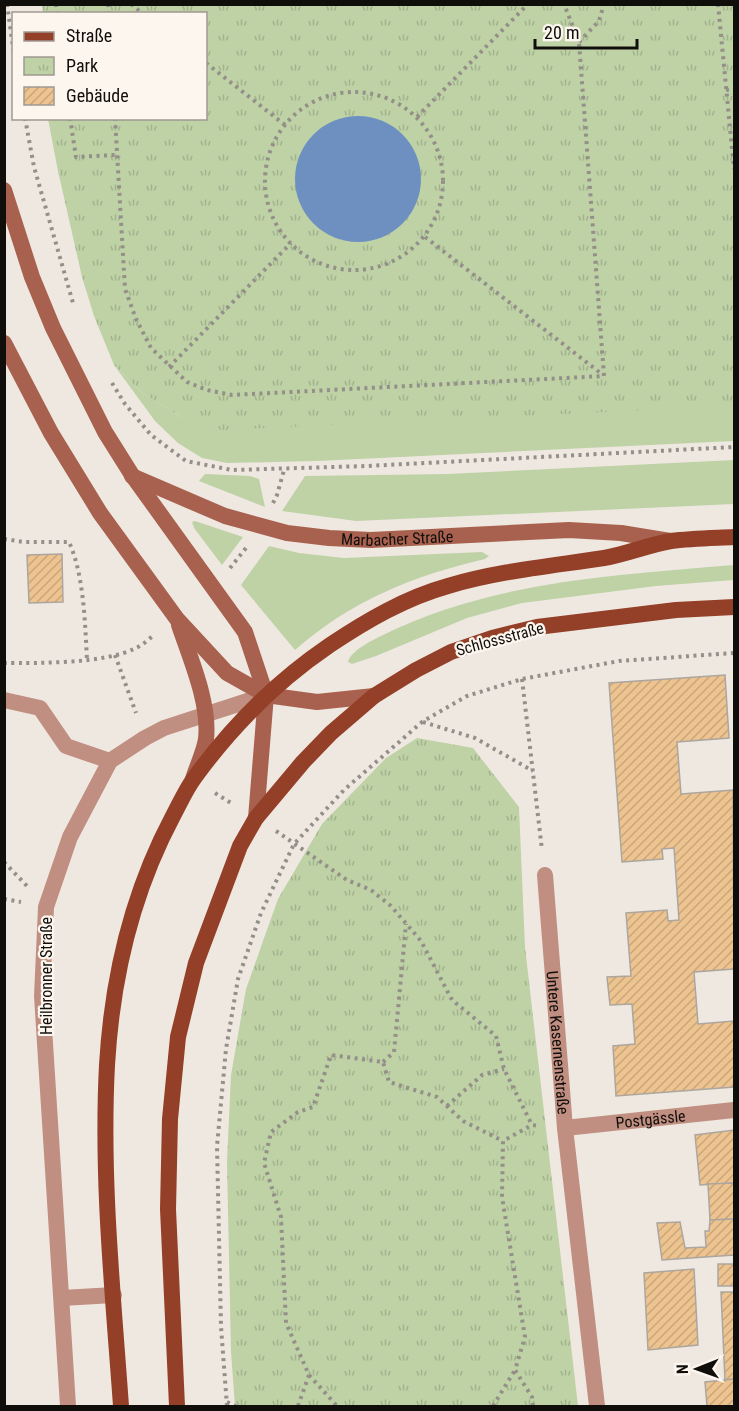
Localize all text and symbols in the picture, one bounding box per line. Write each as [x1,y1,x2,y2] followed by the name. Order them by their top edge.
[12,12,207,120] legend
[535,12,637,50] scale bar
[544,22,579,43] text: 20 m
[66,25,112,46] text: Straße
[66,55,98,76] text: Park
[66,85,129,106] text: Gebäude
[340,526,454,550] street label: Marbacher Straße
[454,618,546,660] street label: Schlossstraße
[37,917,56,1035] street label: Heilbronner Straße
[543,970,573,1115] street label: Untere Kasernenstraße
[615,1106,686,1132] street label: Postgässle
[667,1339,727,1399] north arrow
[673,1364,692,1374] text: N

